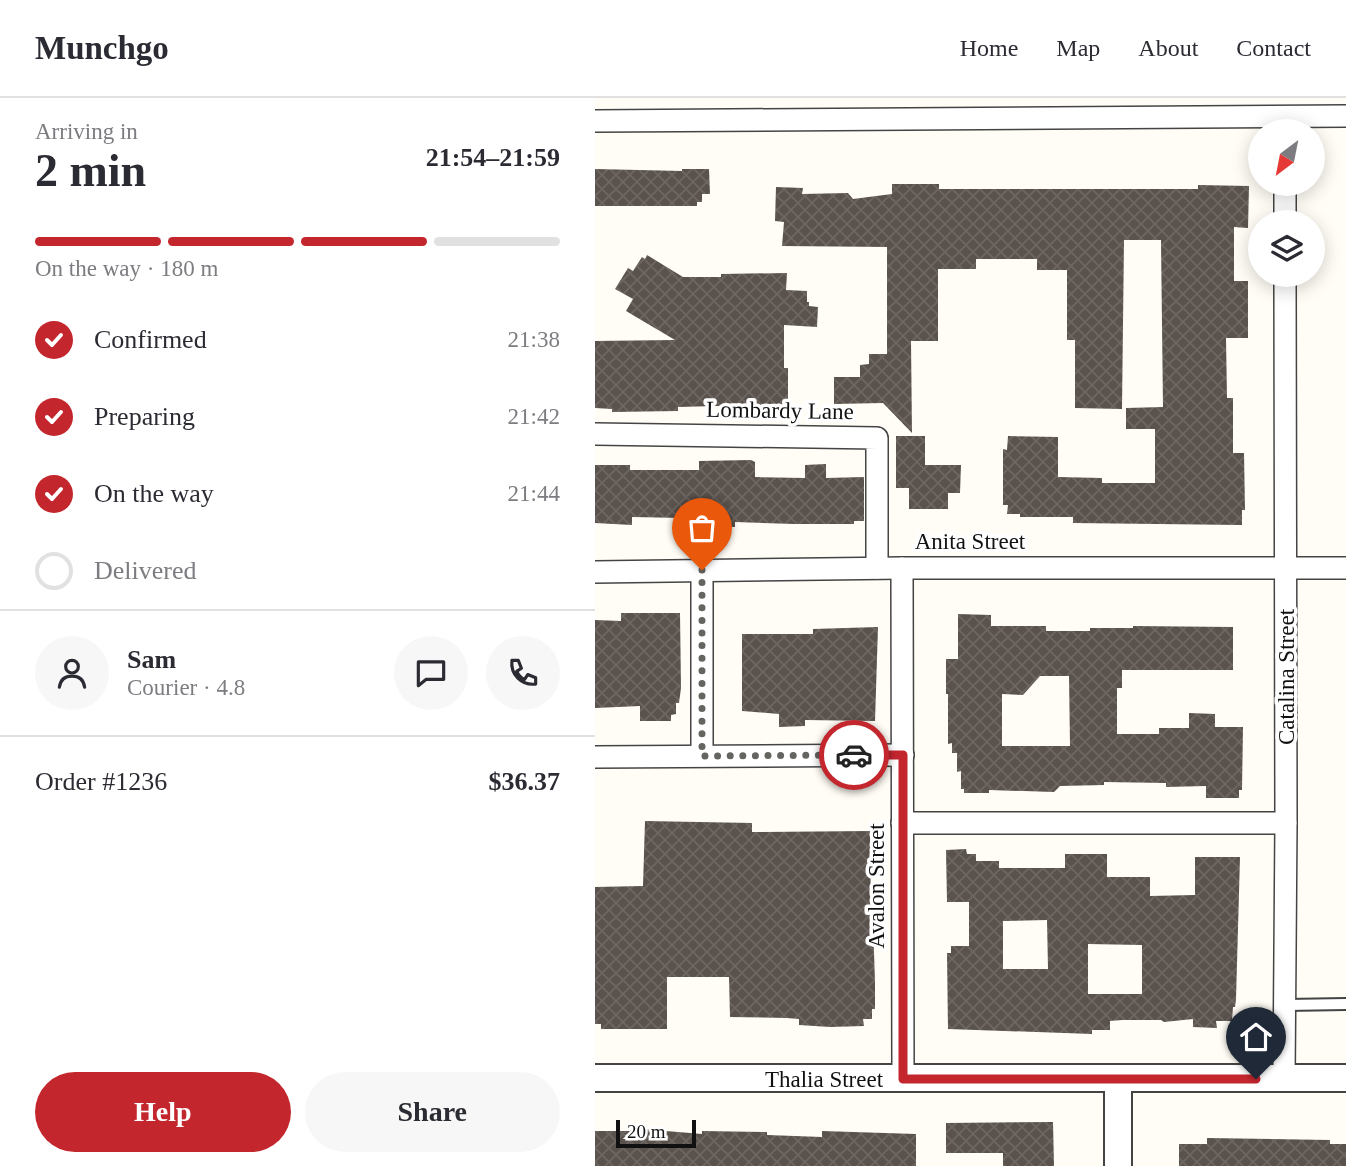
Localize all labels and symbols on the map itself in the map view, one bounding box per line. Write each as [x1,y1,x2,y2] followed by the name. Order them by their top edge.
[1248,119,1325,196] north arrow
[706,397,854,424] street label: Lombardy Lane
[672,498,732,570] pin
[915,529,1026,554] street label: Anita Street
[1274,608,1299,745] street label: Catalina Street
[819,720,889,790] courier
[864,823,889,949] street label: Avalon Street
[1226,1007,1286,1079] pin
[765,1067,884,1092] street label: Thalia Street
[616,1117,697,1149] scale bar

